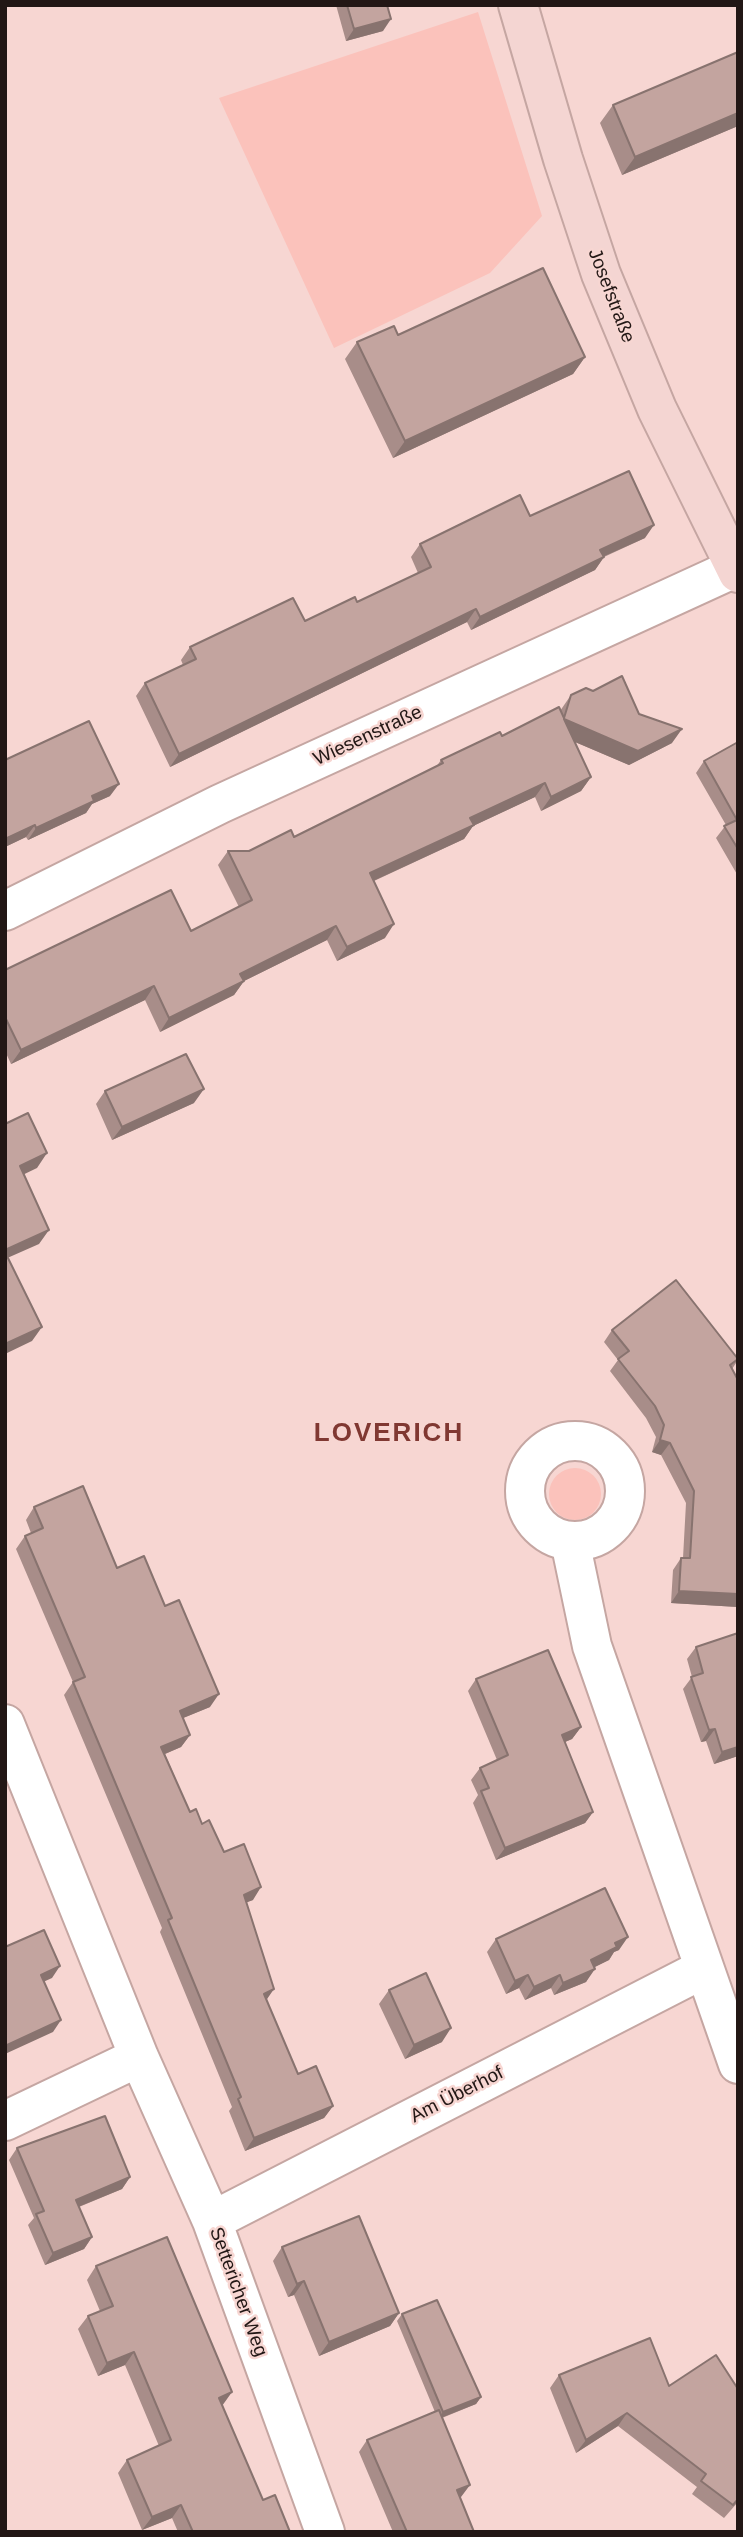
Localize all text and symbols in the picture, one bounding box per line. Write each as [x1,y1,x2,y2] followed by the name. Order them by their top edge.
[583,246,639,346] street label: Josefstraße
[310,701,426,771] street label: Wiesenstraße
[315,1418,463,1450] district label: LOVERICH
[407,2062,507,2128] street label: Am Überhof
[204,2224,272,2360] street label: Settericher Weg

